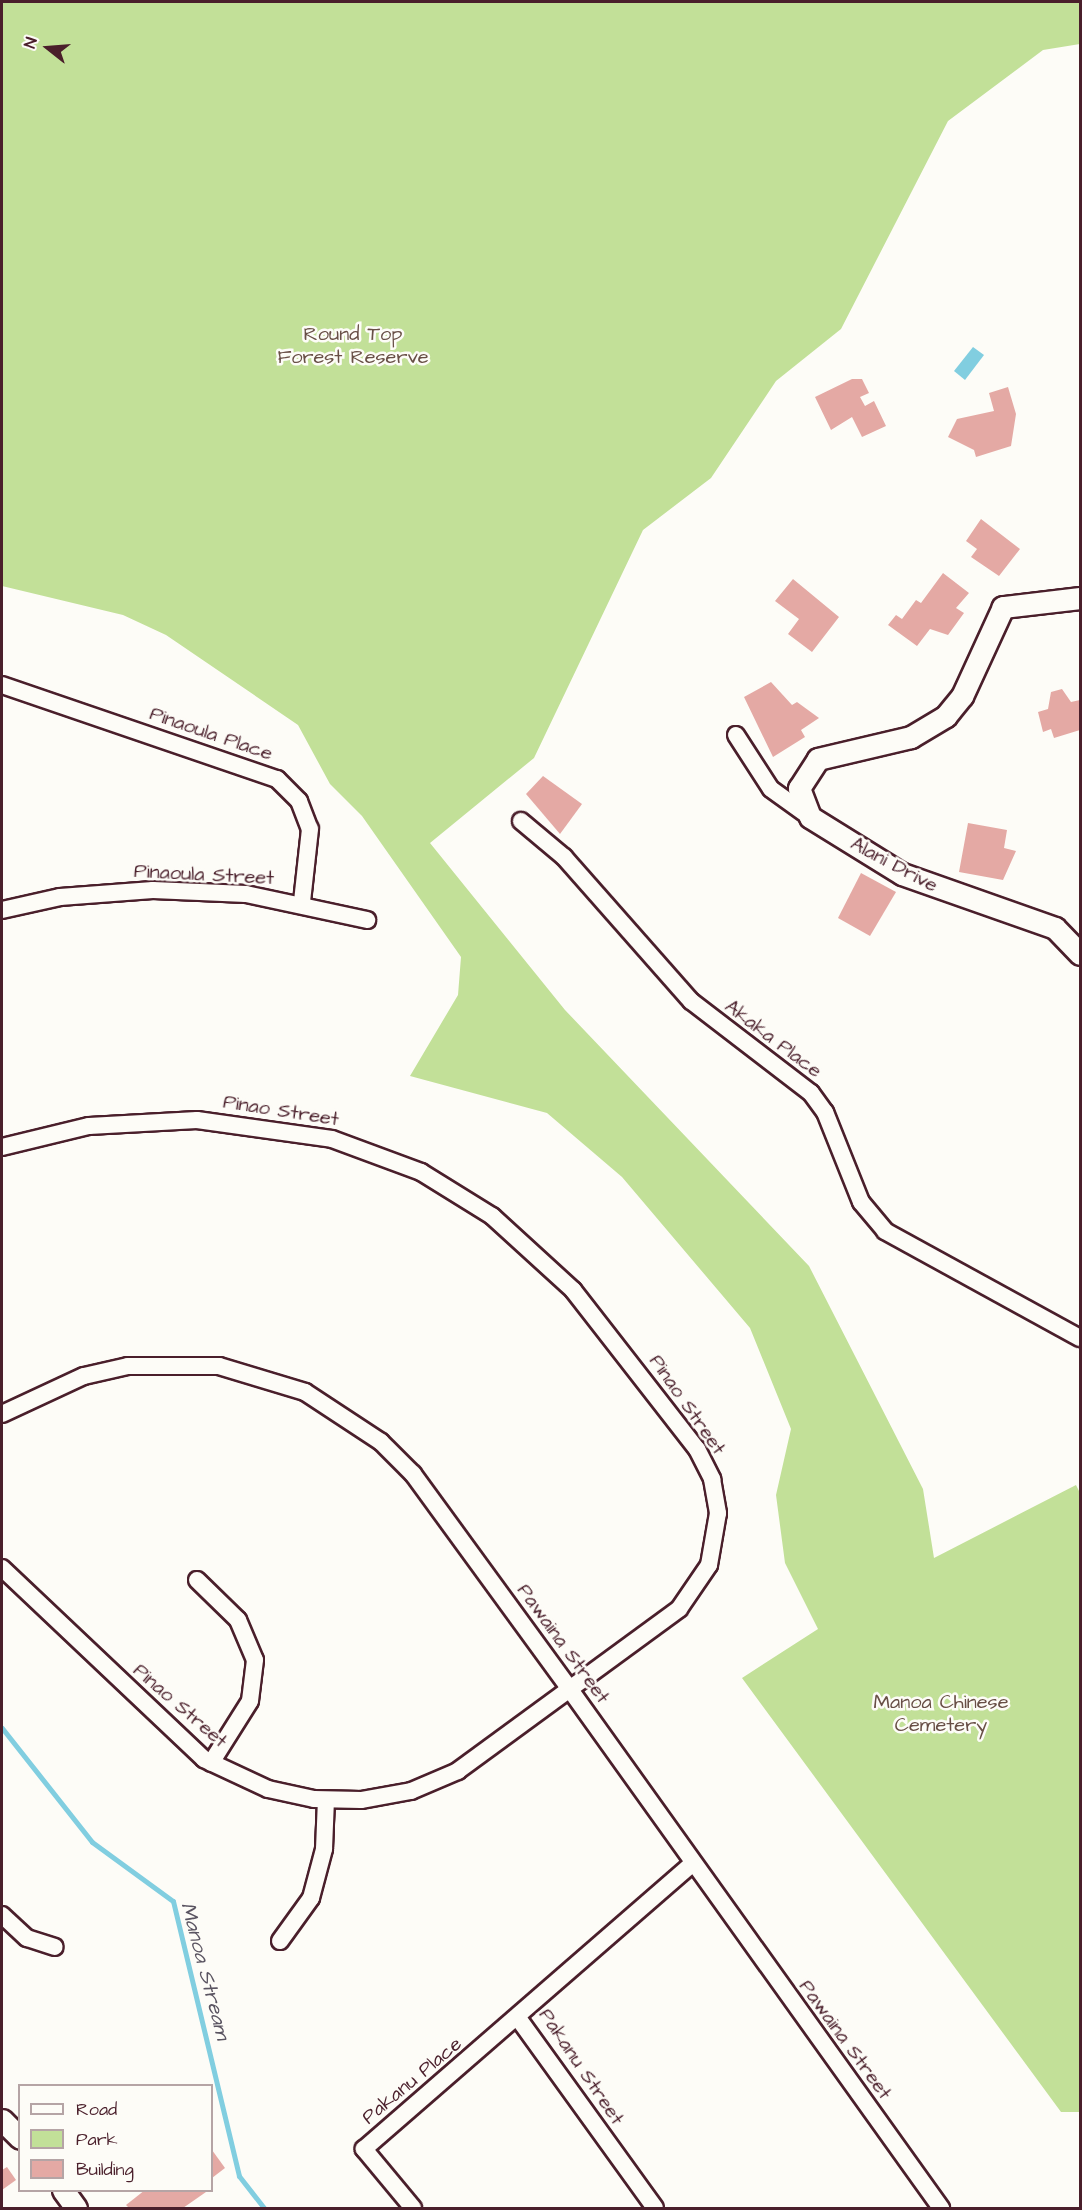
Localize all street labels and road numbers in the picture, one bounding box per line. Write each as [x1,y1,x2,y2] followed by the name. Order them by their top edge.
[146,702,276,766] street label: Pinaoula Place
[846,832,942,898] street label: Alani Drive
[133,859,275,891] street label: Pinaoula Street
[720,995,826,1083] street label: Akaka Place
[221,1090,341,1132] street label: Pinao Street
[644,1350,730,1460] street label: Pinao Street
[512,1579,614,1709] street label: Pawaina Street
[128,1659,232,1753] street label: Pinao Street
[794,1975,896,2105] street label: Pawaina Street
[533,2004,629,2130] street label: Pakanu Street
[357,2032,467,2130] street label: Pakanu Place

